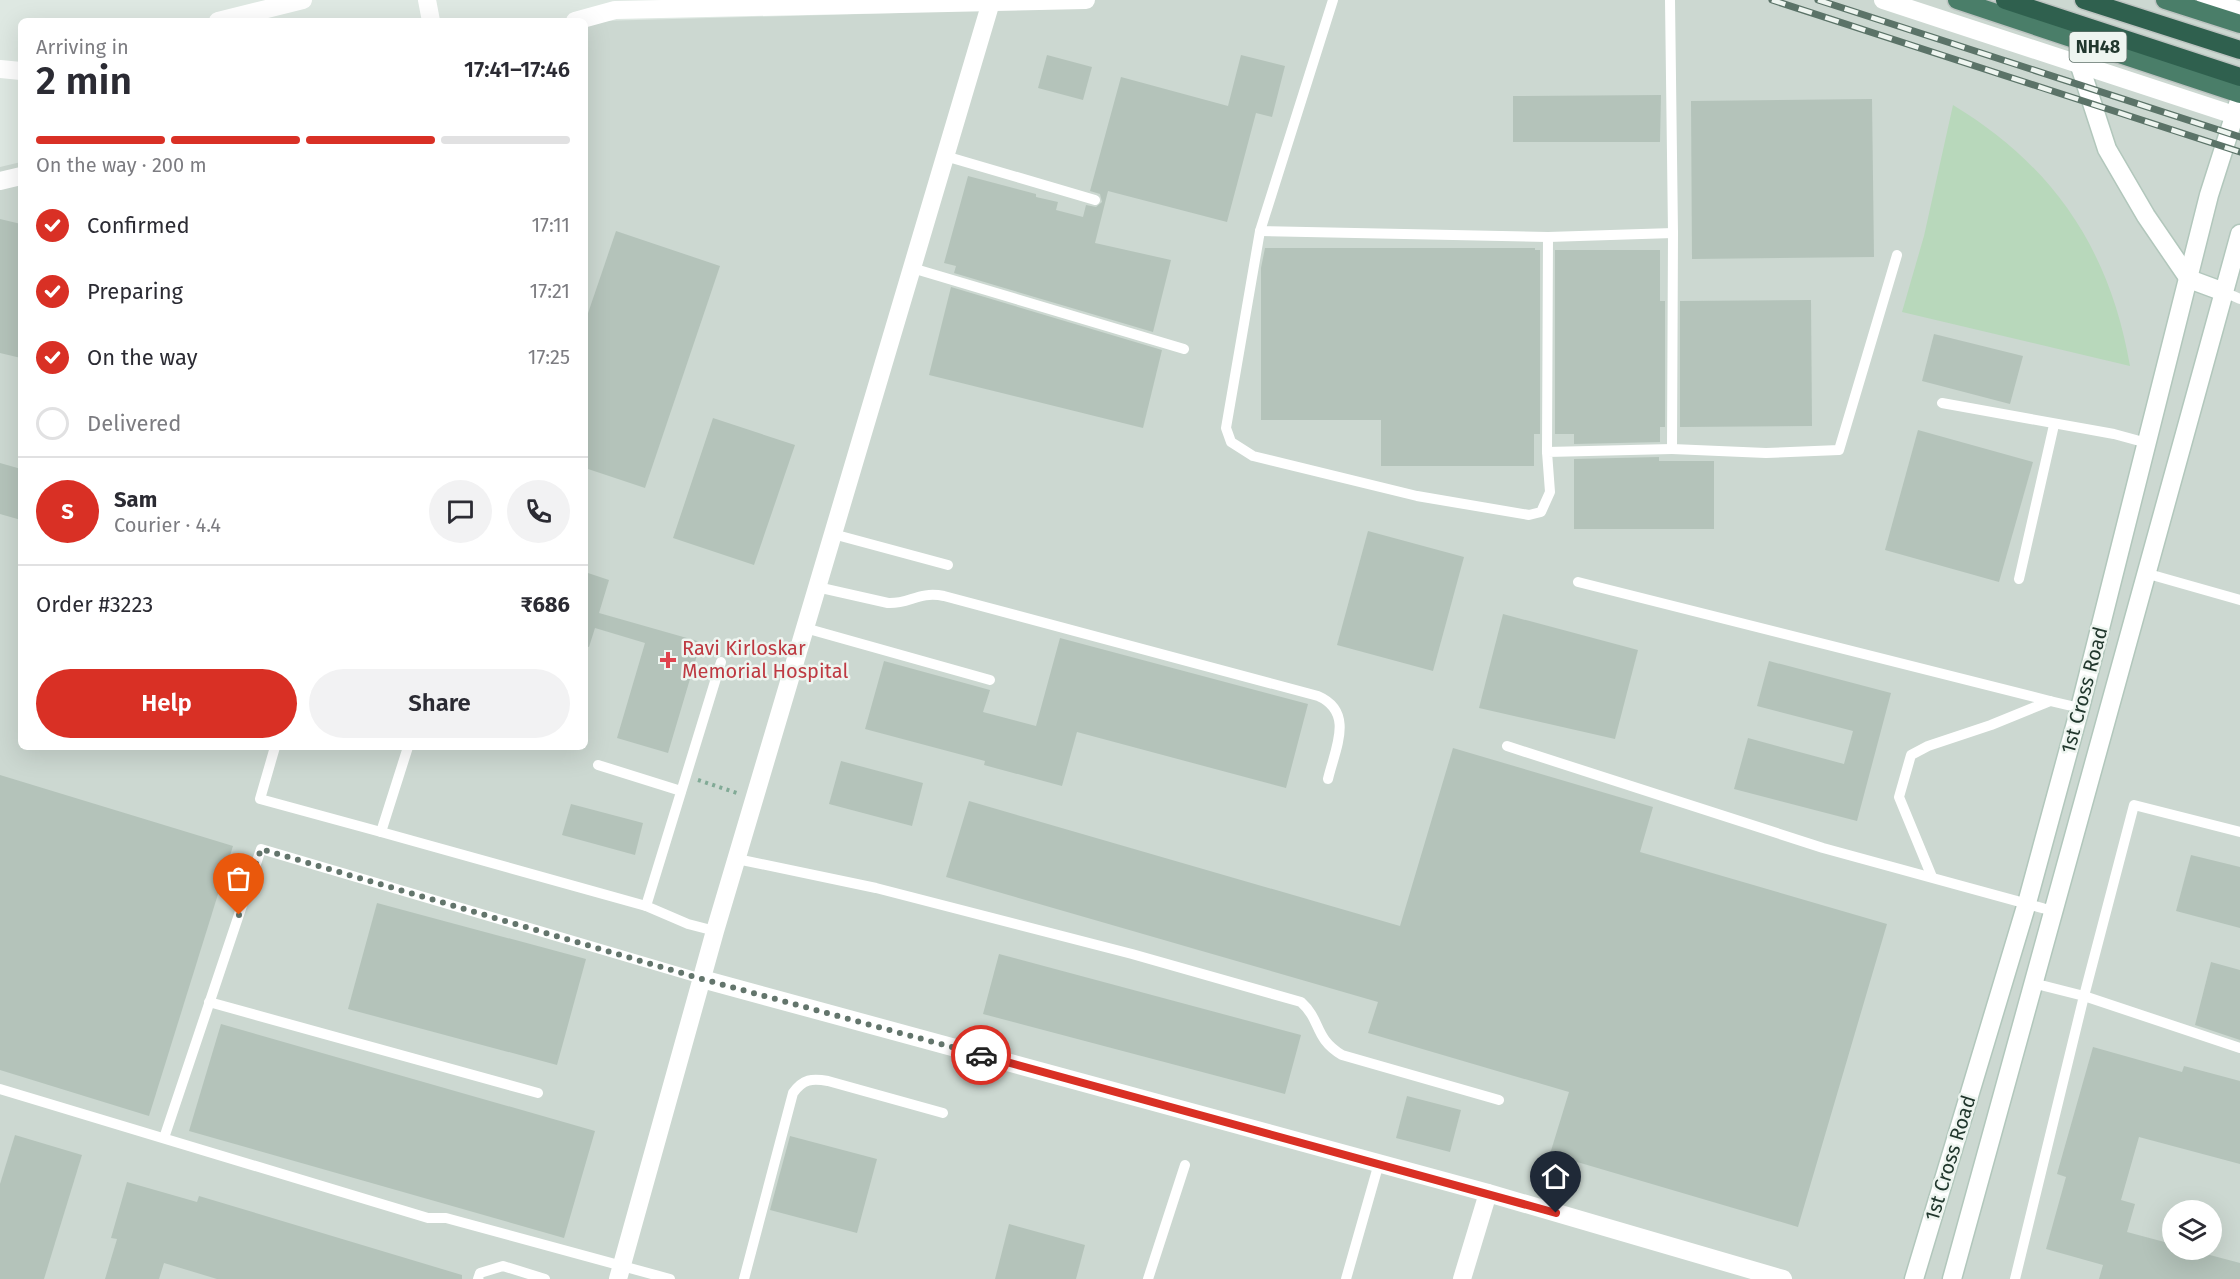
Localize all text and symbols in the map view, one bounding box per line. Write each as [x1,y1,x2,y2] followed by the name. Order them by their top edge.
[2070,32,2126,62] road number: NH48
[36,35,129,59] text: Arriving in
[464,56,570,83] text: 17:41–17:46
[36,58,132,104] text: 2 min
[36,153,207,177] text: On the way · 200 m
[36,209,69,242] icon: check
[87,212,190,239] text: Confirmed
[531,213,570,237] text: 17:11
[36,275,69,308] icon: check
[87,278,183,305] text: Preparing
[530,279,570,303] text: 17:21
[36,341,69,374] icon: check
[87,344,198,371] text: On the way
[528,345,570,369] text: 17:25
[87,410,182,437] text: Delivered
[429,480,492,543] button: chat
[507,480,570,543] button: phone
[114,486,157,513] text: Sam
[61,498,74,525] text: S
[114,513,221,537] text: Courier · 4.4
[36,591,153,618] text: Order #3223
[520,591,570,618] text: ₹686
[2056,624,2112,756] street label: 1st Cross Road
[682,636,848,683] place label: Ravi Kirloskar Memorial Hospital
[659,651,677,669] marker: Ravi Kirloskar Memorial Hospital
[36,669,297,738] button: Help
[309,669,570,738] button: Share
[213,853,264,915] pin
[222,862,255,895] icon: bag
[951,1025,1011,1085] courier
[965,1039,998,1072] icon: car
[1920,1092,1980,1224] street label: 1st Cross Road
[1530,1151,1581,1213] pin
[1539,1160,1572,1193] icon: home
[2162,1200,2222,1260] map controls
[2162,1200,2222,1260] button: layers

